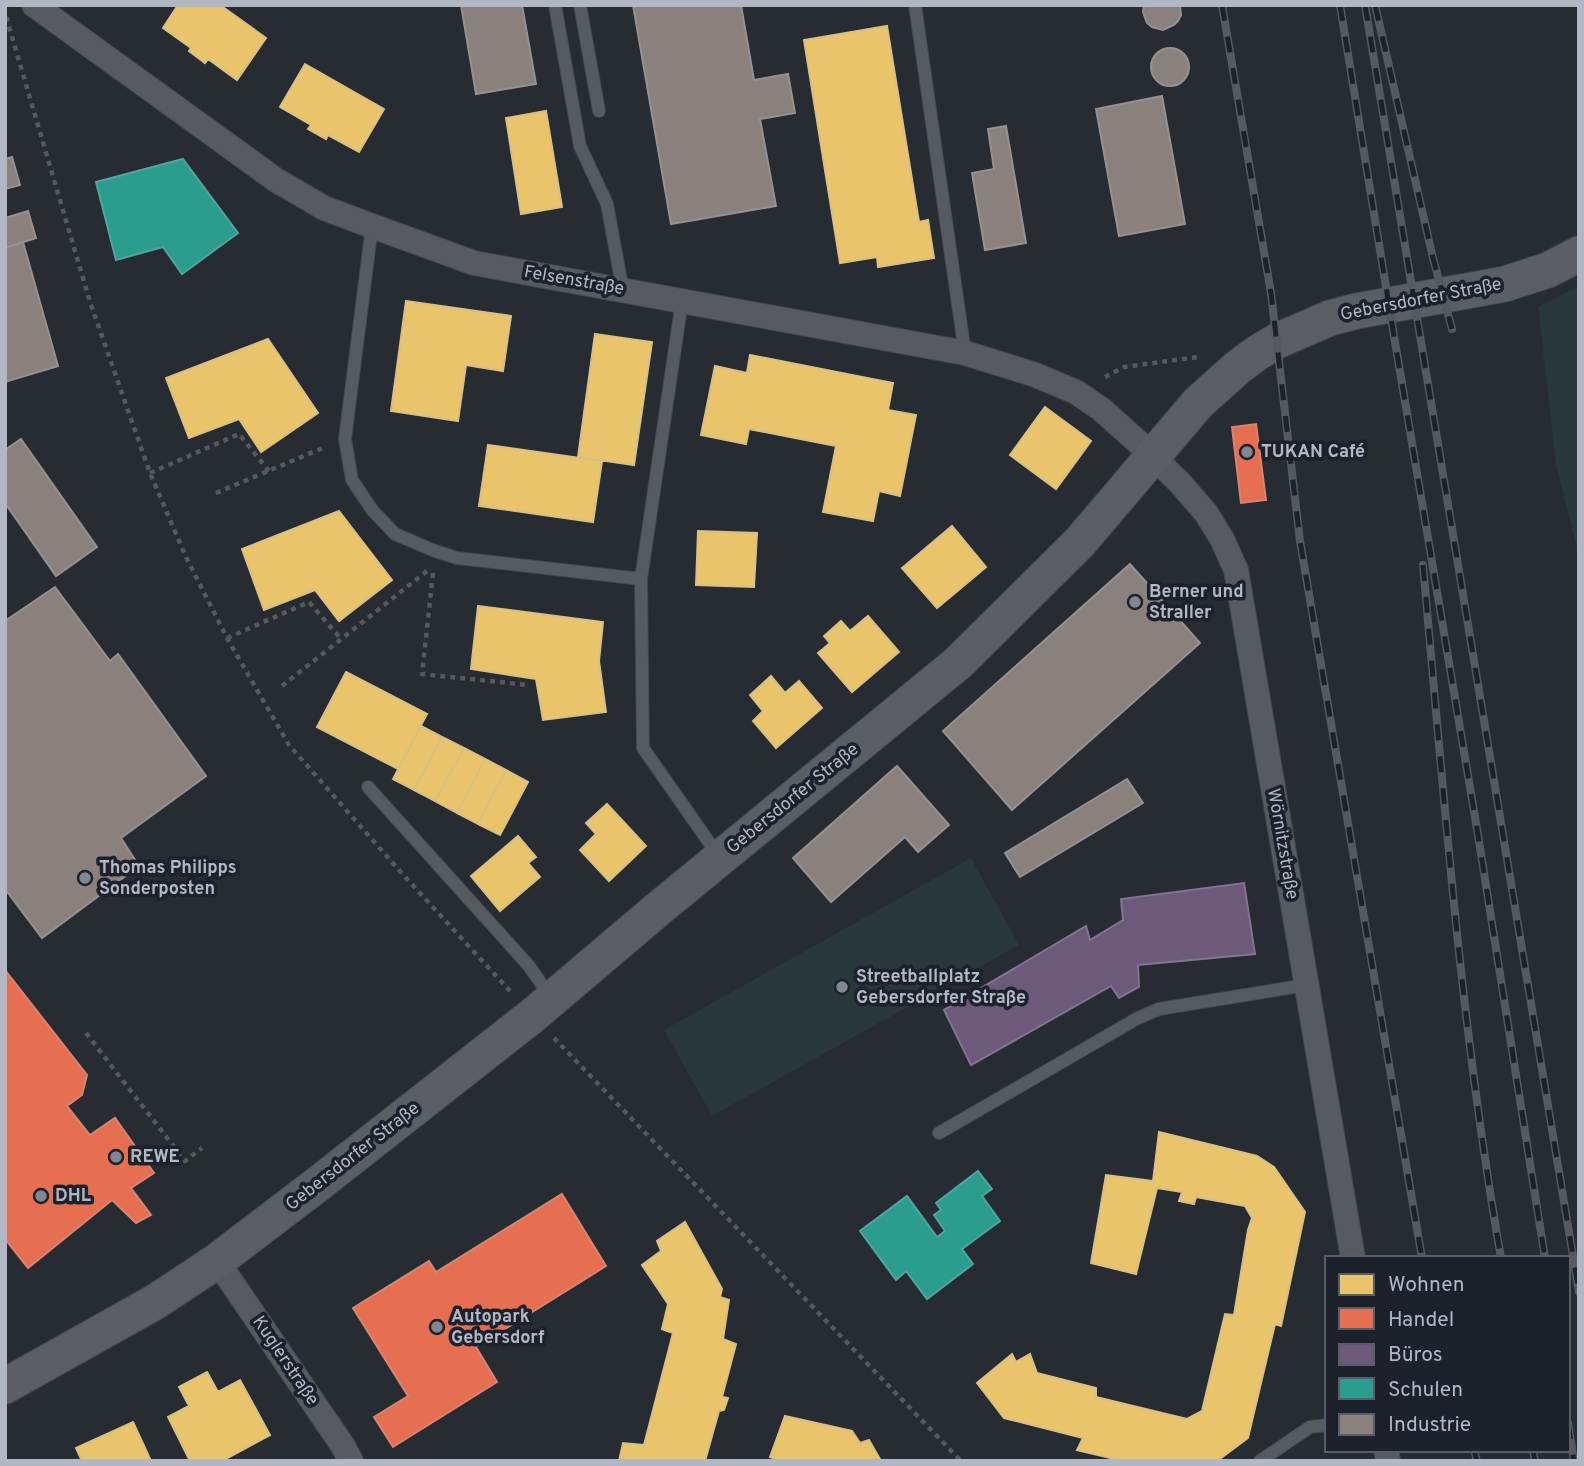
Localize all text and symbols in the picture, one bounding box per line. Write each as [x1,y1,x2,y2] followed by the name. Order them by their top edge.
[522,261,626,301] street label: Felsenstraße
[1338,273,1504,327] street label: Gebersdorfer Straße
[1261,441,1365,464] place label: TUKAN Café
[1239,444,1255,460] marker: TUKAN Café
[1149,581,1244,625] place label: Berner und Straller
[1127,594,1143,610] marker: Berner und Straller
[722,739,864,859] street label: Gebersdorfer Straße
[1261,787,1303,901] street label: Wörnitzstraße
[99,857,237,901] place label: Thomas Philipps Sonderposten
[77,870,93,886] marker: Thomas Philipps Sonderposten
[856,966,1026,1010] place label: Streetballplatz Gebersdorfer Straße
[834,979,850,995] marker: Streetballplatz Gebersdorfer Straße
[281,1098,425,1216] street label: Gebersdorfer Straße
[130,1146,180,1169] place label: REWE
[108,1149,124,1165] marker: REWE
[55,1185,91,1208] place label: DHL
[33,1188,49,1204] marker: DHL
[1325,1256,1570,1452] legend
[1388,1272,1465,1299] text: Wohnen
[451,1306,545,1350] place label: Autopark Gebersdorf
[1388,1307,1454,1334] text: Handel
[247,1312,323,1410] street label: Kuglerstraße
[429,1319,445,1335] marker: Autopark Gebersdorf
[1388,1342,1443,1369] text: Büros
[1388,1377,1463,1404] text: Schulen
[1388,1412,1471,1439] text: Industrie

